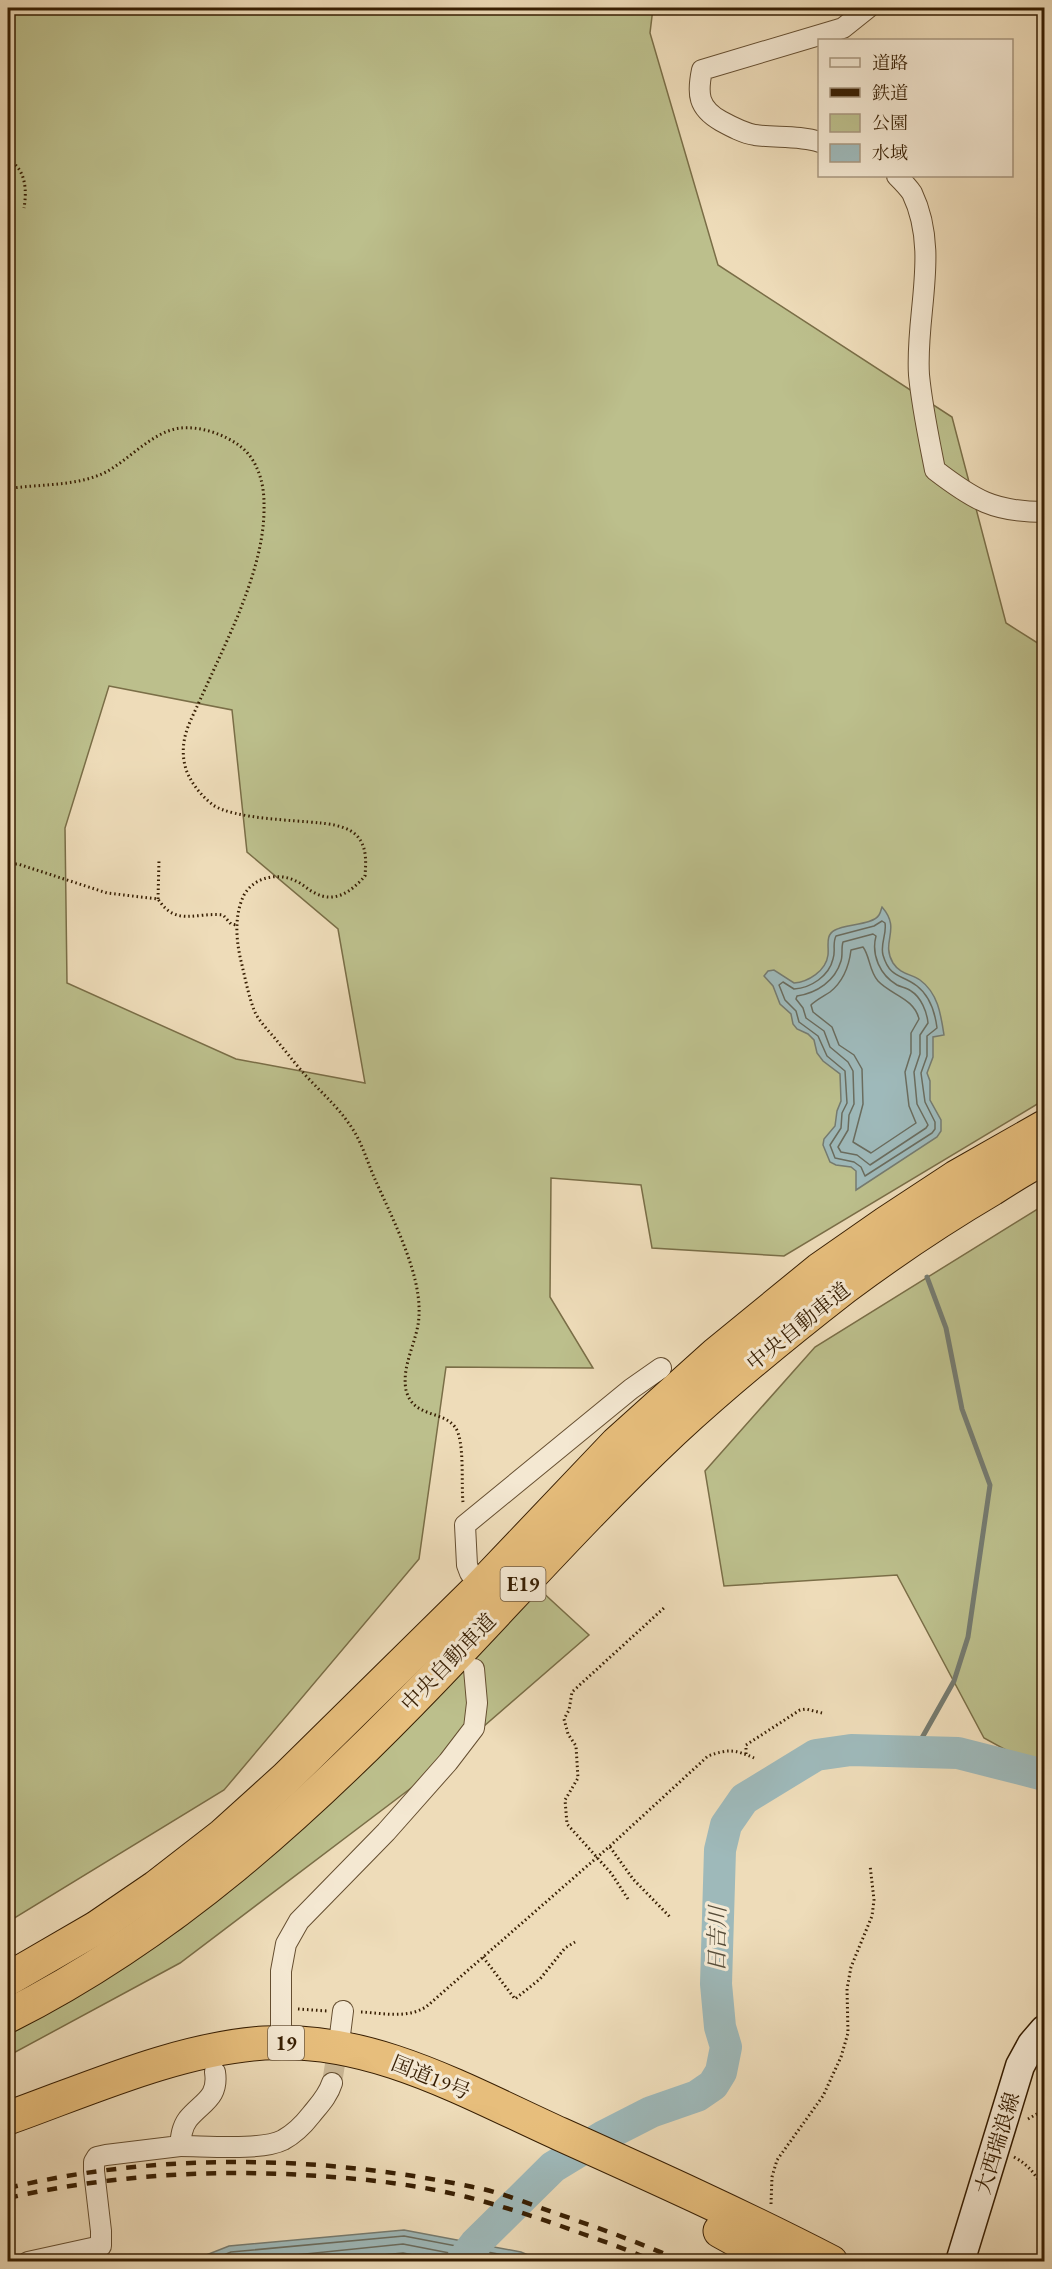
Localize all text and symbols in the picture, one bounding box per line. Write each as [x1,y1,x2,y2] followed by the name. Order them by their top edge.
[818,39,1013,177] legend
[872,51,908,74] text: 道路
[872,81,908,104] text: 鉄道
[872,111,908,134] text: 公園
[872,141,908,164] text: 水域
[741,1276,855,1376] street label: 中央自動車道
[500,1567,546,1601] road number: E19
[395,1607,501,1717] street label: 中央自動車道
[702,1904,732,1972] water label: 日吉川
[268,2026,304,2060] road number: 19
[387,2049,475,2105] street label: 国道19号
[969,2089,1025,2197] street label: 大西瑞浪線

